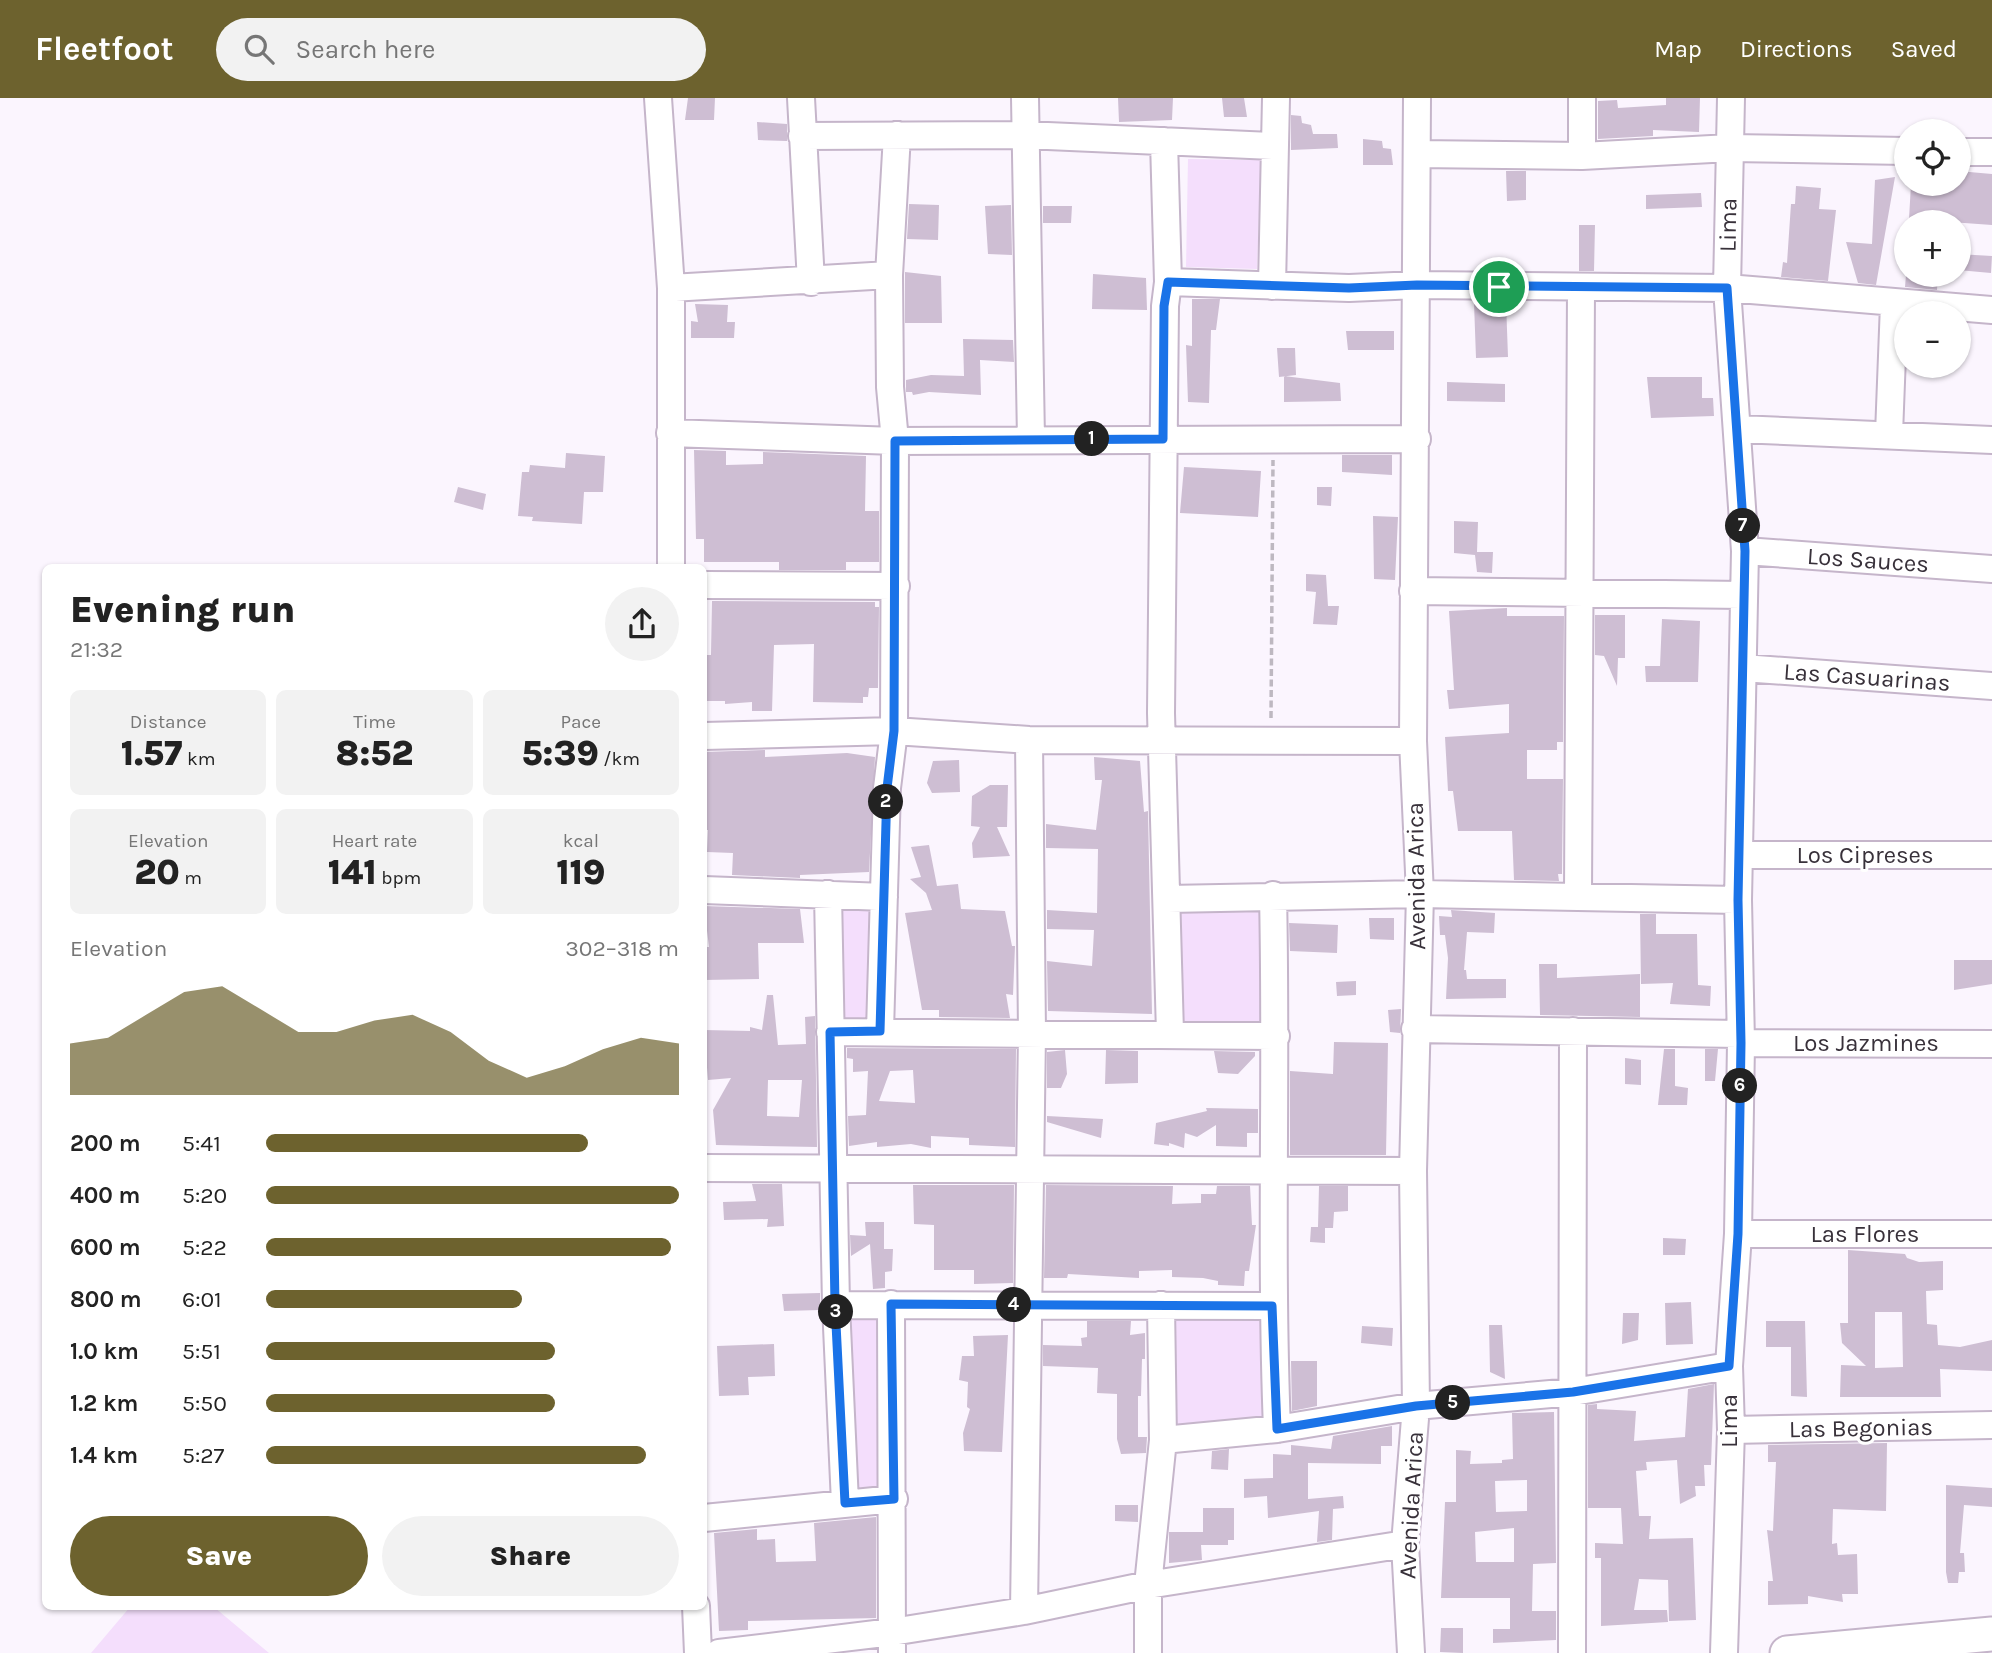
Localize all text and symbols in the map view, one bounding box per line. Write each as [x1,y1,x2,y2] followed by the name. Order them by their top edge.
[216,18,706,81] search box
[35,30,174,68] text: Fleetfoot
[240,30,278,68] icon: search
[296,34,435,65] text: Search here
[1654,35,1702,63] text: Map
[1740,35,1853,63] text: Directions
[1891,35,1957,63] text: Saved
[1894,119,1971,378] map controls
[1894,119,1971,196] button: locate
[1714,198,1742,252] street label: Lima
[1894,210,1971,287] button: +
[1469,257,1529,317] pin
[1480,268,1518,306] icon: arrive
[1894,301,1971,378] button: −
[1074,422,1110,456] pin: 1
[1088,427,1095,449] text: 1
[1726,508,1760,544] pin: 7
[1738,514,1747,536] text: 7
[1806,542,1930,578] street label: Los Sauces
[70,587,295,632] text: Evening run
[605,587,679,661] button: share
[70,636,123,663] text: 21:32
[1783,657,1951,697] street label: Las Casuarinas
[130,711,207,733] text: Distance
[353,711,396,733] text: Time
[561,711,601,733] text: Pace
[121,733,183,774] text: 1.57
[336,733,413,774] text: 8:52
[522,733,599,774] text: 5:39
[183,748,216,770] text: km
[599,748,640,770] text: /km
[868,784,903,820] pin: 2
[880,790,891,812] text: 2
[1401,802,1431,950] street label: Avenida Arica
[128,830,208,852] text: Elevation
[332,830,417,852] text: Heart rate
[563,830,599,852] text: kcal
[1796,841,1934,869] street label: Los Cipreses
[134,852,180,893] text: 20
[328,852,377,893] text: 141
[556,852,605,893] text: 119
[180,867,202,889] text: m
[377,867,421,889] text: bpm
[70,935,167,962] text: Elevation
[565,935,679,962] text: 302–318 m
[1793,1029,1939,1057] street label: Los Jazmines
[1722,1068,1758,1104] pin: 6
[1734,1074,1745,1096] text: 6
[70,1130,141,1157] text: 200 m
[182,1130,221,1157] text: 5:41
[70,1182,140,1209] text: 400 m
[182,1182,227,1209] text: 5:20
[1811,1220,1919,1248] street label: Las Flores
[70,1234,141,1261] text: 600 m
[182,1234,227,1261] text: 5:22
[70,1286,142,1313] text: 800 m
[182,1286,222,1313] text: 6:01
[996,1288,1032,1322] pin: 4
[1008,1293,1019,1315] text: 4
[818,1294,854,1330] pin: 3
[830,1300,841,1322] text: 3
[70,1338,139,1365] text: 1.0 km
[182,1338,221,1365] text: 5:51
[1436,1386,1470,1420] pin: 5
[70,1390,138,1417] text: 1.2 km
[182,1390,227,1417] text: 5:50
[1447,1391,1458,1413] text: 5
[1715,1394,1743,1448] street label: Lima
[1789,1413,1933,1443] street label: Las Begonias
[1393,1431,1429,1579] street label: Avenida Arica
[70,1442,138,1469] text: 1.4 km
[182,1442,224,1469] text: 5:27
[70,1516,368,1596] button: Save
[382,1516,679,1596] button: Share

